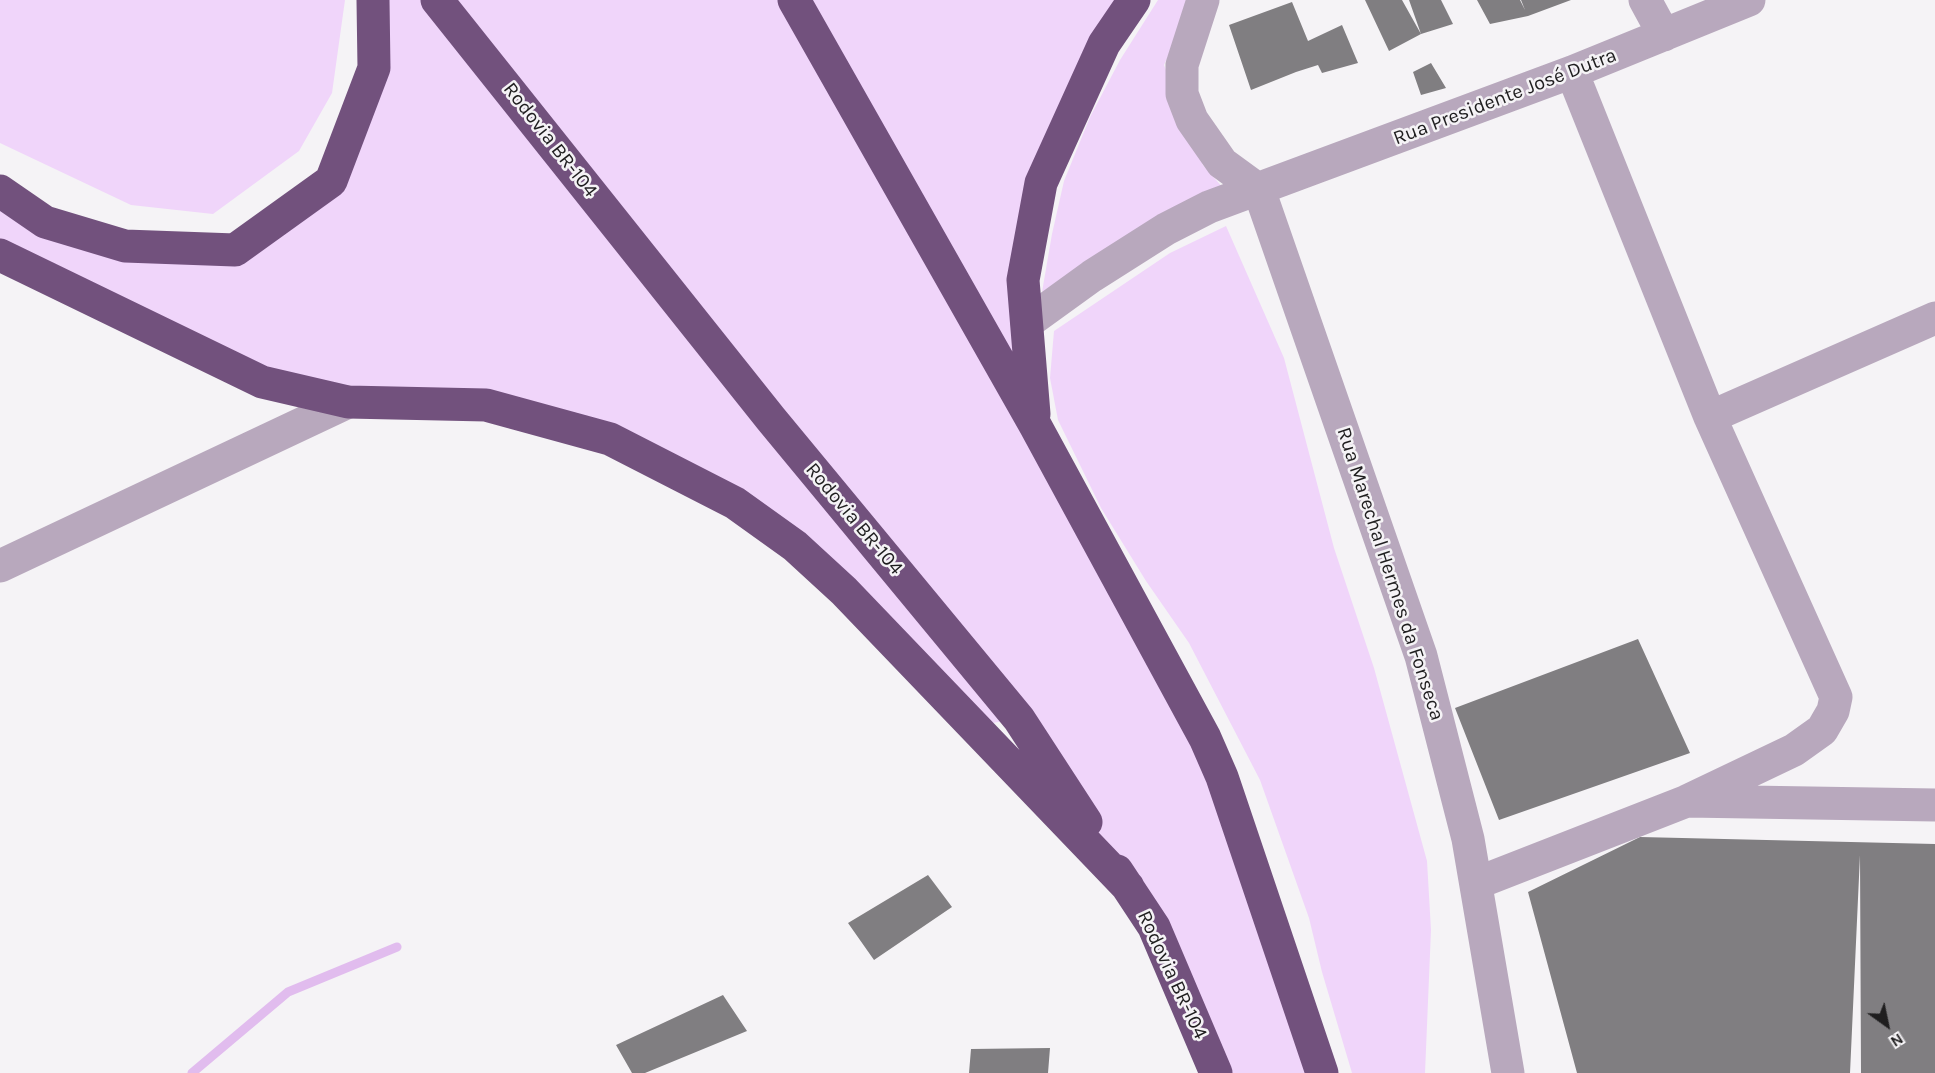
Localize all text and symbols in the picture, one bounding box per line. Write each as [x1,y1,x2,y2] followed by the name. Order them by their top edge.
[1390,43,1620,151] street label: Rua Presidente José Dutra
[498,78,602,202] street label: Rodovia BR-104
[1331,424,1449,724] street label: Rua Marechal Hermes da Fonseca
[800,458,908,580] street label: Rodovia BR-104
[1132,907,1212,1043] street label: Rodovia BR-104
[1857,995,1917,1055] north arrow
[1887,1029,1907,1052] text: N

